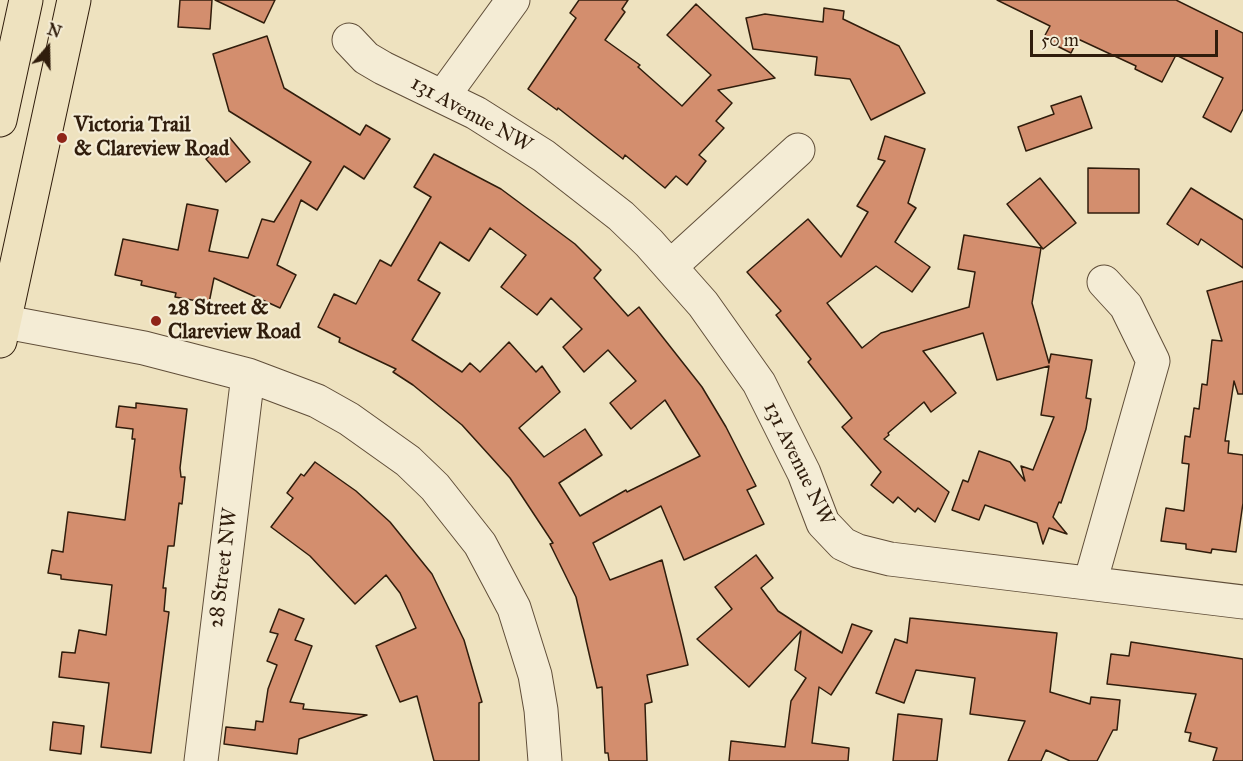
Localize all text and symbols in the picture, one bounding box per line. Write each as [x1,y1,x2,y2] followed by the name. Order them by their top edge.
[18,18,78,78] north arrow
[1033,18,1220,56] scale bar
[45,19,64,42] text: N
[1041,29,1079,51] text: 50 m
[406,71,536,159] street label: 131 Avenue NW
[74,113,229,163] place label: Victoria Trail & Clareview Road
[55,131,69,145] marker: Victoria Trail & Clareview Road
[168,296,301,346] place label: 28 Street & Clareview Road
[149,314,163,328] marker: 28 Street & Clareview Road
[757,398,839,530] street label: 131 Avenue NW
[204,507,244,629] street label: 28 Street NW

